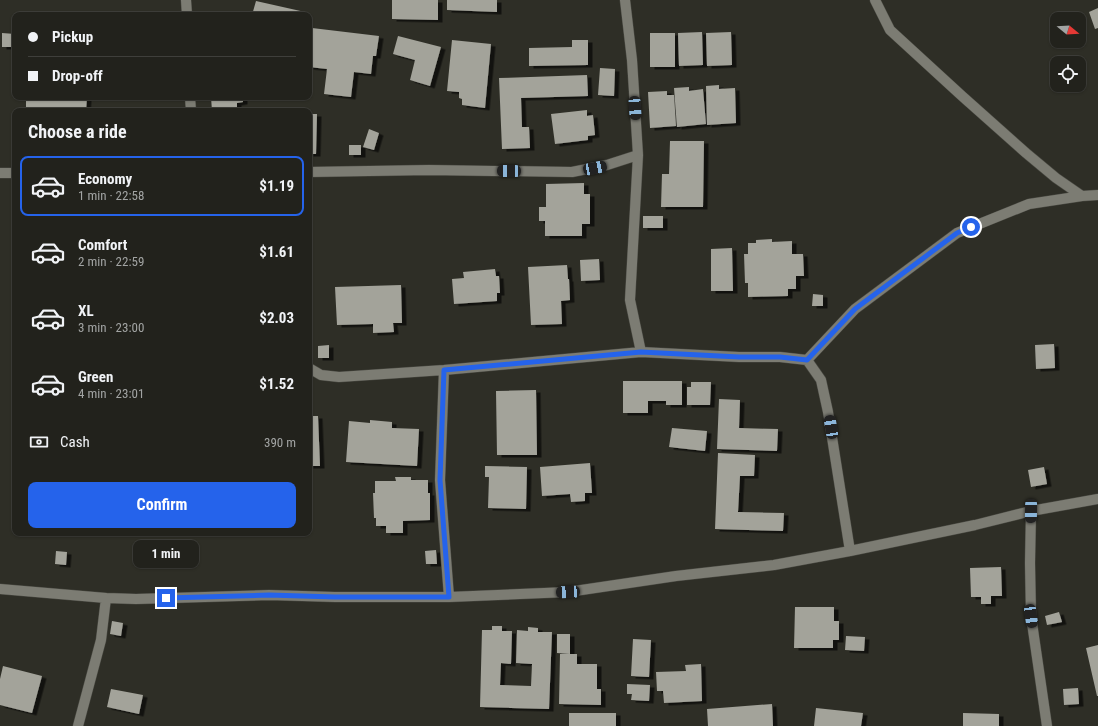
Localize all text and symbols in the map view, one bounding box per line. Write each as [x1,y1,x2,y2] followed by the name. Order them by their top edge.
[1050,12,1086,48] north arrow
[1050,12,1086,92] map controls
[52,28,93,46] text: Pickup
[1050,56,1086,92] button: locate
[52,67,103,85] text: Drop-off
[628,96,642,120] car
[28,121,127,142] text: Choose a ride
[582,160,608,176] car
[497,165,521,177] car
[30,168,66,204] icon: car
[78,170,132,188] text: Economy
[259,177,294,195] text: $1.19
[78,188,144,203] text: 1 min · 22:58
[962,218,980,236] route start
[30,234,66,270] icon: car
[78,236,127,254] text: Comfort
[259,243,294,261] text: $1.61
[78,254,144,269] text: 2 min · 22:59
[30,300,66,336] icon: car
[78,302,94,320] text: XL
[259,309,294,327] text: $2.03
[78,320,144,335] text: 3 min · 23:00
[30,366,66,402] icon: car
[78,368,113,386] text: Green
[259,375,294,393] text: $1.52
[78,386,144,401] text: 4 min · 23:01
[823,414,839,440] car
[28,431,50,453] icon: cash
[60,433,90,451] text: Cash
[264,435,296,450] text: 390 m
[28,482,296,528] button: Confirm
[1025,499,1037,523] car
[133,540,199,568] callout: 1 min
[152,546,180,561] text: 1 min
[556,585,580,599] car
[157,589,175,607] route end
[1023,603,1039,629] car

